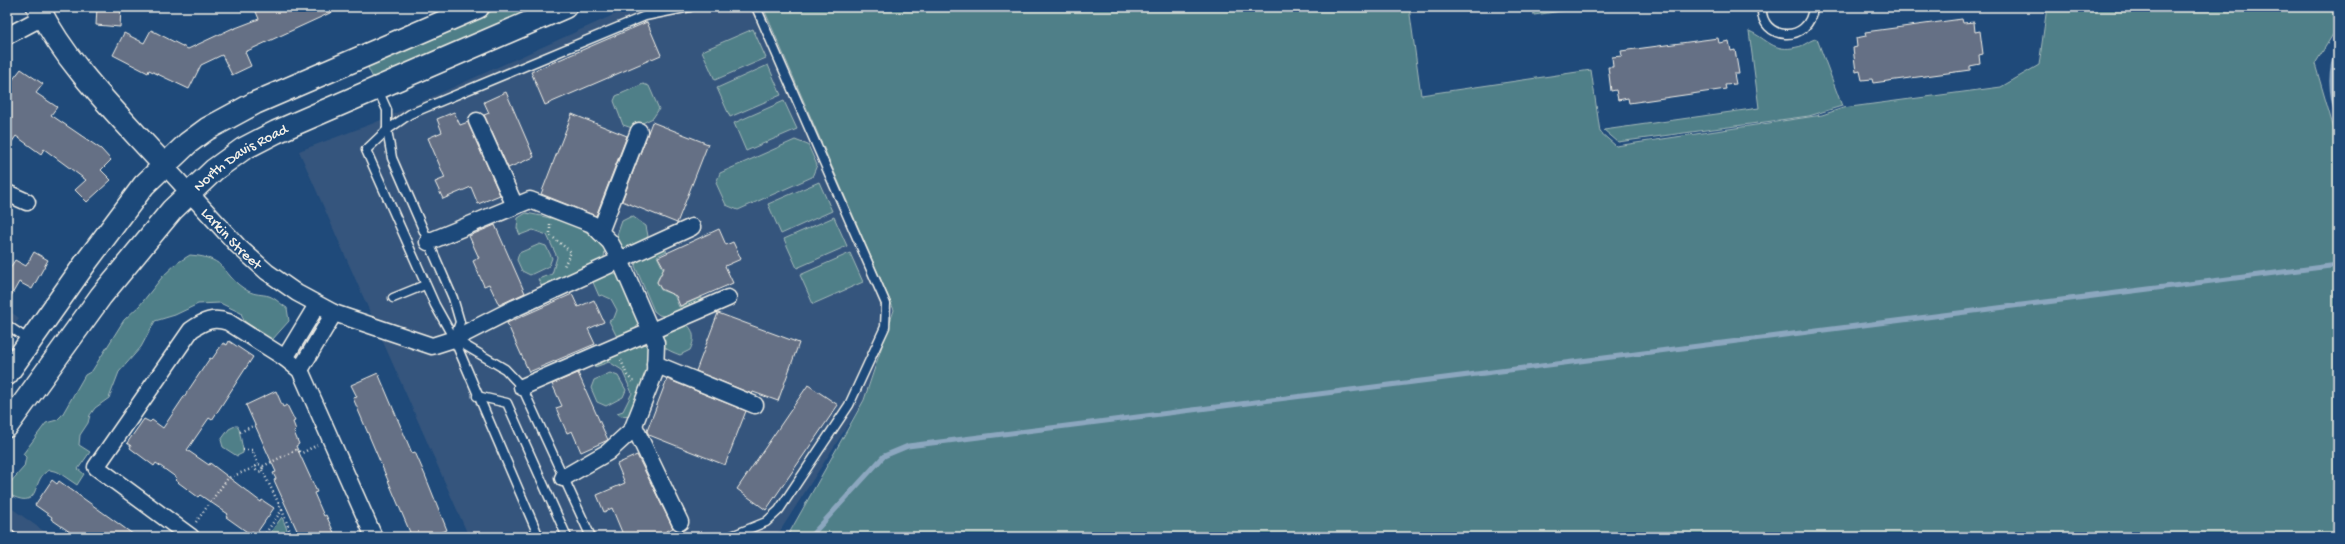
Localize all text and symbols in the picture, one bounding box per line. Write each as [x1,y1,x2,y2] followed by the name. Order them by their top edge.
[190,121,292,196] street label: North Davis Road
[196,205,267,276] street label: Larkin Street

